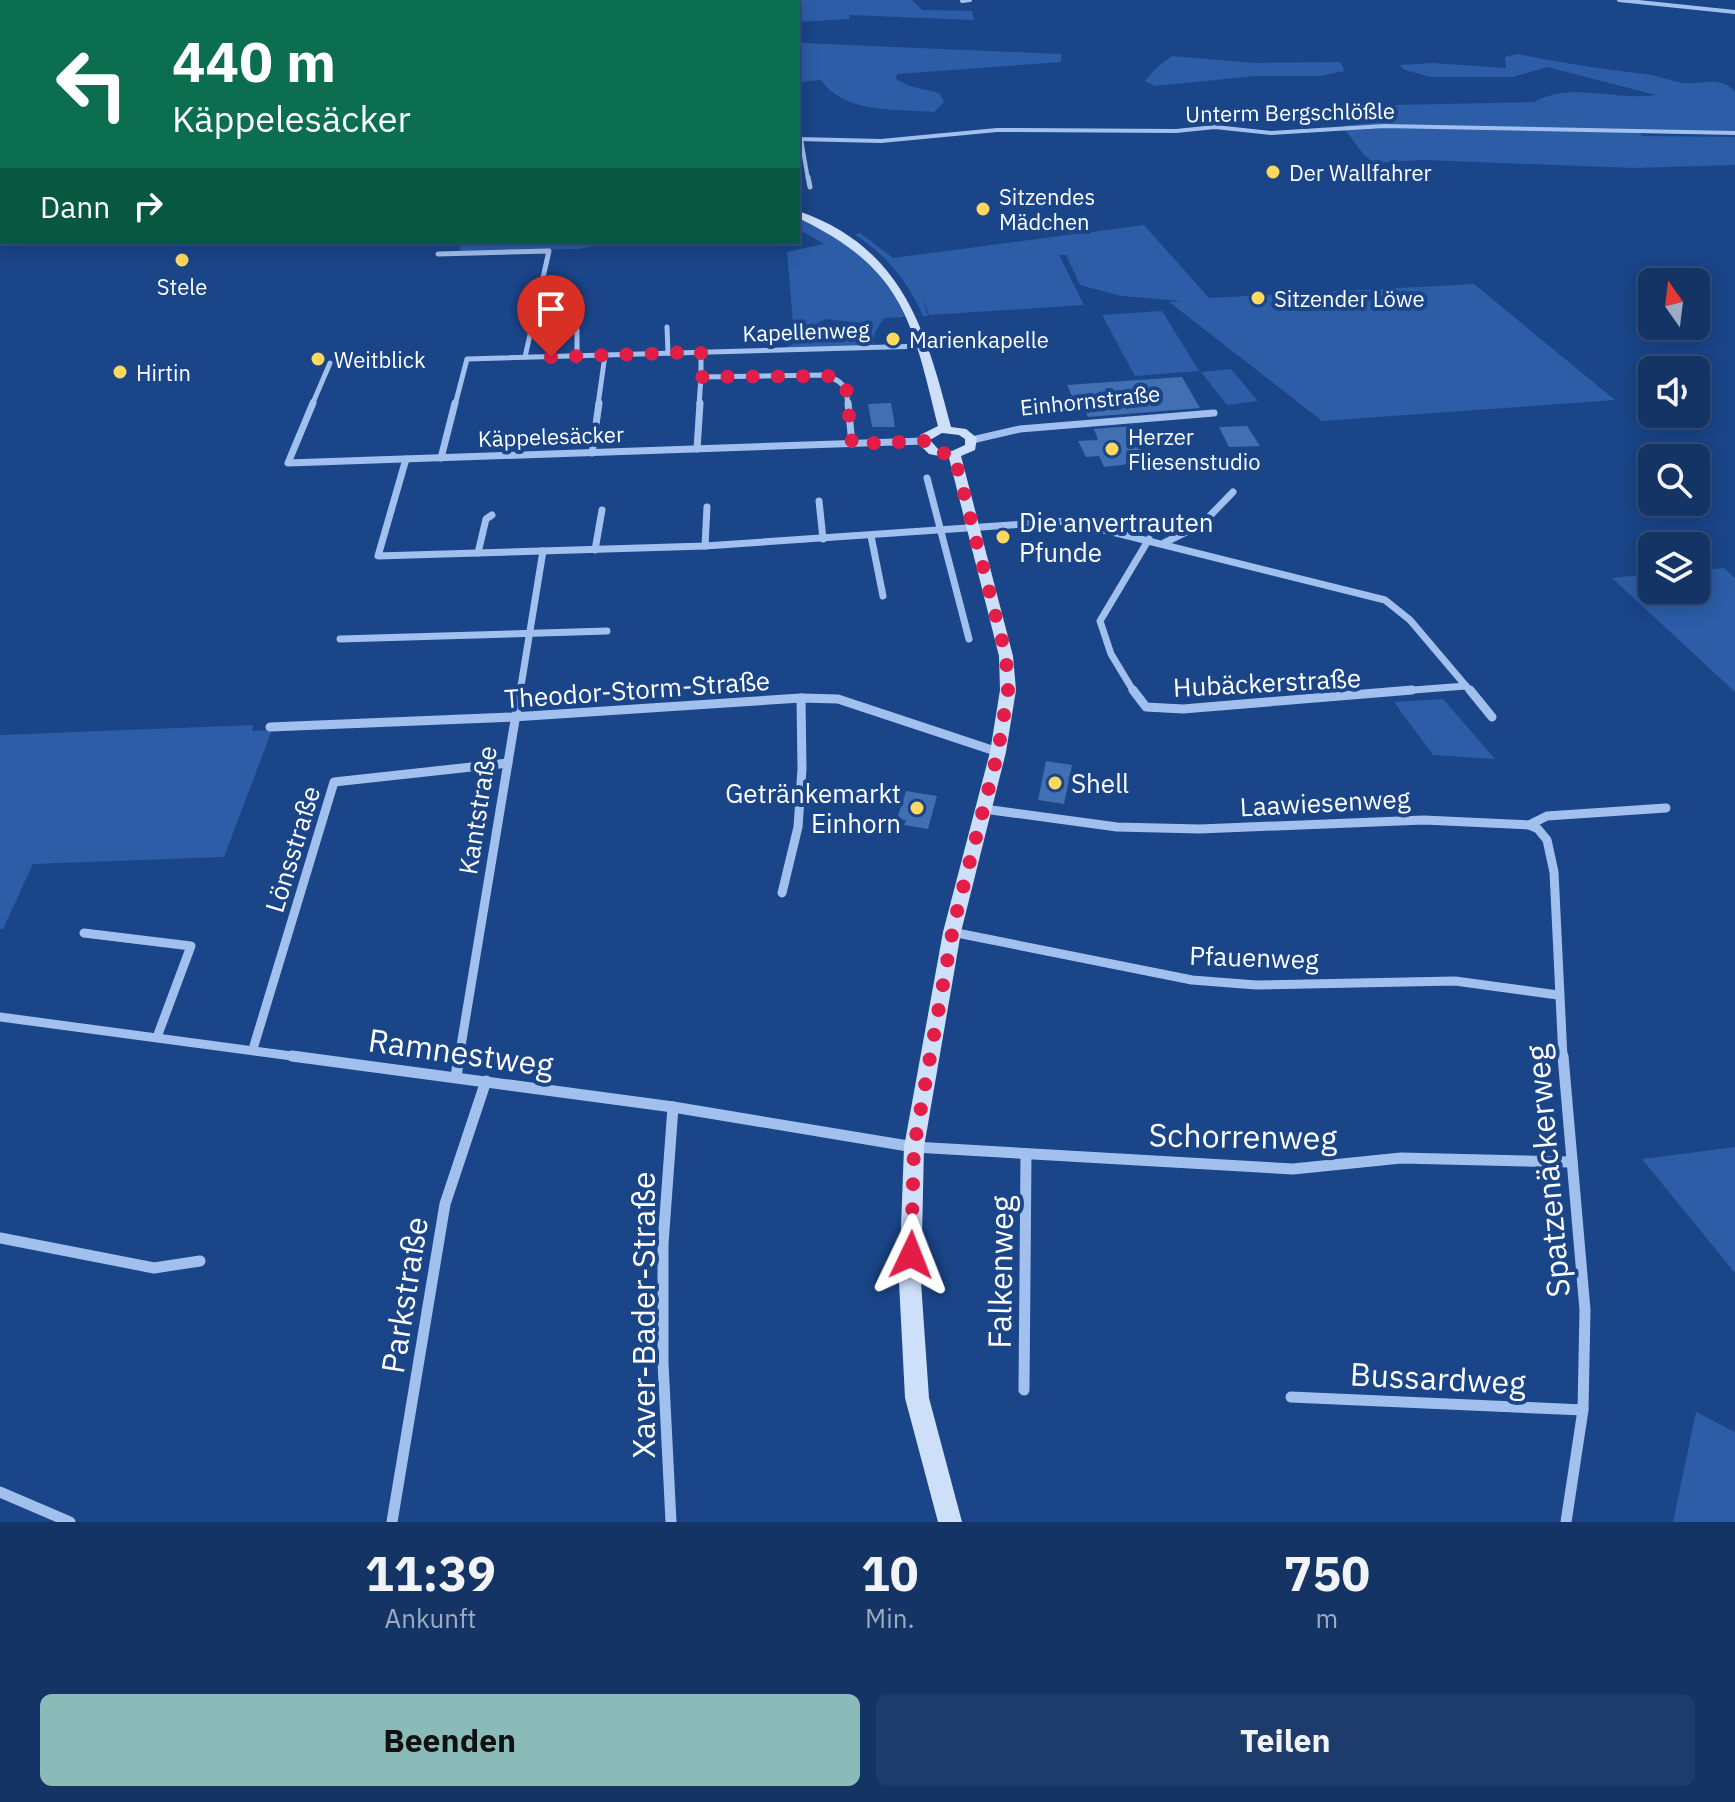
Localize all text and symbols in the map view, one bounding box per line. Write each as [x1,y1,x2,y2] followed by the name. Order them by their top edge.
[172,25,336,97] text: 440 m
[40,32,144,136] icon: left
[172,95,411,142] text: Käppelesäcker
[1185,96,1395,128] street label: Unterm Bergschlößle
[1289,158,1432,187] place label: Der Wallfahrer
[1264,163,1282,181] marker: Der Wallfahrer
[999,182,1095,236] place label: Sitzendes Mädchen
[126,184,170,228] icon: right
[40,187,110,226] text: Dann
[974,200,992,218] marker: Sitzendes Mädchen
[173,251,191,269] marker: Stele
[1638,268,1710,340] north arrow
[1638,268,1710,604] map controls
[157,272,207,301] place label: Stele
[517,275,585,357] pin
[1274,284,1425,313] place label: Sitzender Löwe
[529,287,573,331] icon: arrive
[1249,289,1267,307] marker: Sitzender Löwe
[742,314,870,348] street label: Kapellenweg
[909,325,1049,354] place label: Marienkapelle
[884,330,902,348] marker: Marienkapelle
[334,345,426,374] place label: Weitblick
[309,350,327,368] marker: Weitblick
[1638,356,1710,428] button: sound
[136,358,191,387] place label: Hirtin
[111,363,129,381] marker: Hirtin
[1019,378,1161,422] street label: Einhornstraße
[478,419,624,453] street label: Käppelesäcker
[1128,422,1261,476] place label: Herzer Fliesenstudio
[1103,440,1121,458] marker: Herzer Fliesenstudio
[1638,444,1710,516] button: search
[1019,505,1214,569] place label: Die anvertrauten Pfunde
[994,528,1012,546] marker: Die anvertrauten Pfunde
[1638,532,1710,604] button: layers
[1172,660,1362,704] street label: Hubäckerstraße
[503,663,771,715] street label: Theodor-Storm-Straße
[450,743,504,877] street label: Kantstraße
[1071,766,1129,800] place label: Shell
[1046,774,1064,792] marker: Shell
[725,776,901,840] place label: Getränkemarkt Einhorn
[1239,781,1411,823] street label: Laawiesenweg
[257,782,327,916] street label: Lönsstraße
[908,799,926,817] marker: Getränkemarkt Einhorn
[1189,938,1320,976] street label: Pfauenweg
[366,1018,556,1086] street label: Ramnestweg
[1515,1043,1579,1299] street label: Spatzenäckerweg
[1148,1113,1338,1159] street label: Schorrenweg
[622,1172,664,1458] street label: Xaver-Bader-Straße
[978,1195,1022,1349] street label: Falkenweg
[869,1213,953,1297] position arrow
[371,1214,437,1376] street label: Parkstraße
[1349,1352,1527,1404] street label: Bussardweg
[365,1542,496,1604] text: 11:39
[861,1542,919,1604] text: 10
[1284,1542,1370,1604] text: 750
[385,1601,476,1635] text: Ankunft
[865,1601,915,1635] text: Min.
[1315,1601,1338,1635] text: m
[40,1694,860,1786] button: Beenden
[876,1694,1695,1786] button: Teilen

